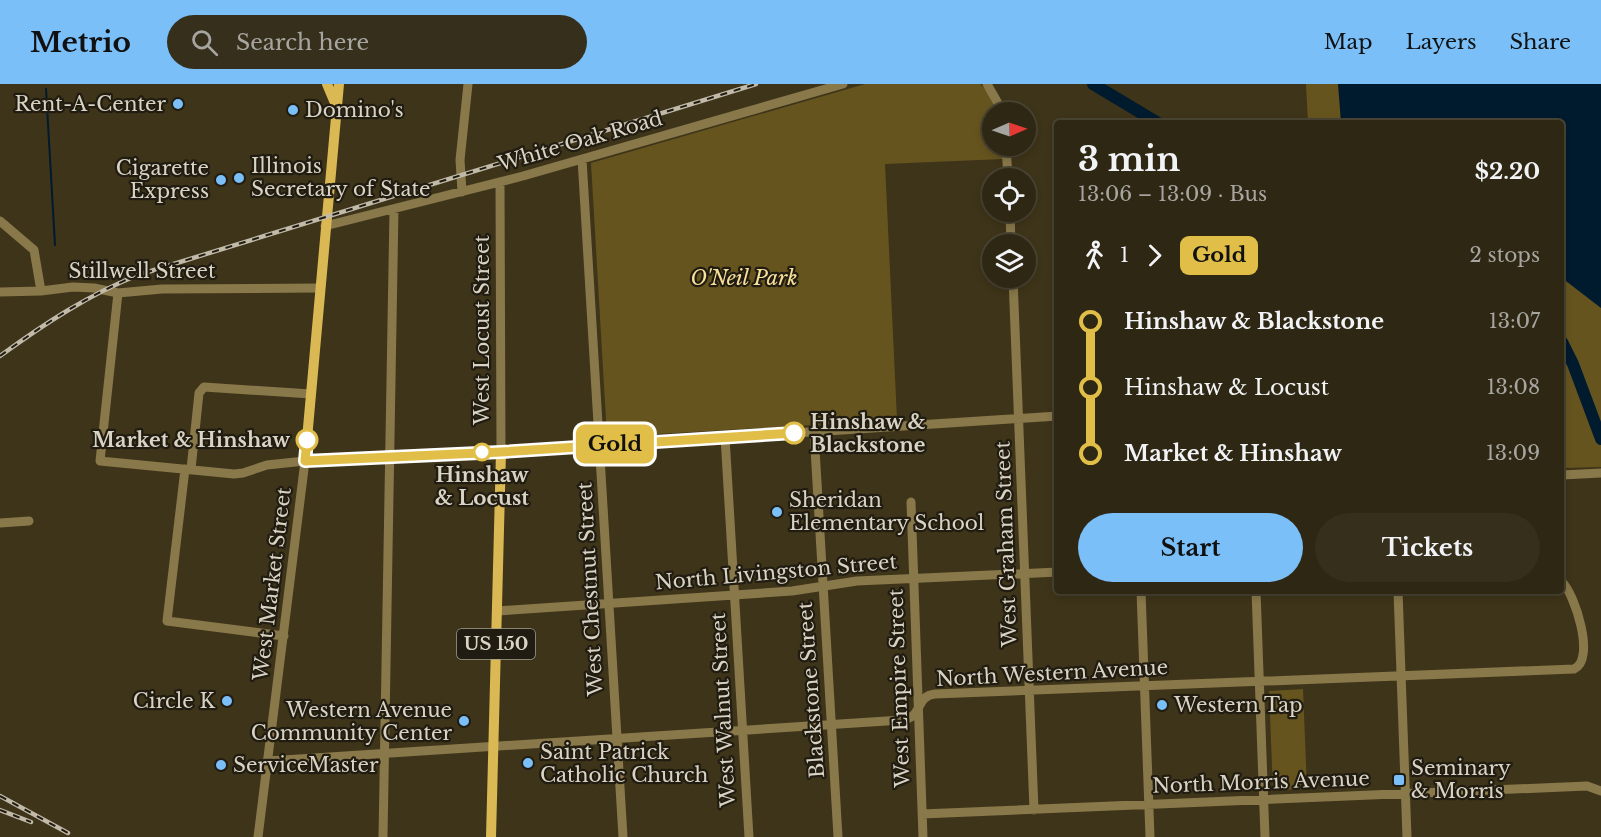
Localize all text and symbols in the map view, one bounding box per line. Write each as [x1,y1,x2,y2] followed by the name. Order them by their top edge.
[167,15,587,69] search box
[30,25,131,60] text: Metrio
[188,26,221,59] icon: search
[236,29,369,56] text: Search here
[1324,29,1373,55] text: Map
[1406,29,1477,55] text: Layers
[1510,29,1571,55] text: Share
[15,92,166,116] place label: Rent-A-Center
[171,97,185,111] marker: Rent-A-Center
[305,98,404,122] place label: Domino's
[982,102,1036,156] north arrow
[982,102,1036,288] map controls
[286,103,300,117] marker: Domino's
[494,106,665,176] street label: White Oak Road
[1078,139,1180,180] text: 3 min
[251,154,430,201] place label: Illinois Secretary of State
[116,156,209,203] place label: Cigarette Express
[1475,158,1540,185] text: $2.20
[982,168,1036,222] button: locate
[232,171,246,185] marker: Illinois Secretary of State
[214,173,228,187] marker: Cigarette Express
[1078,182,1267,206] text: 13:06 – 13:09 · Bus
[982,234,1036,288] button: layers
[470,235,494,426] street label: West Locust Street
[1078,239,1111,272] icon: walk
[1138,239,1171,272] icon: forward
[1192,242,1246,268] text: Gold
[1120,243,1129,267] text: 1
[1470,243,1540,267] text: 2 stops
[68,259,216,283] street label: Stillwell Street
[691,266,797,290] park label: O'Neil Park
[1124,308,1384,335] text: Hinshaw & Blackstone
[1489,309,1540,333] text: 13:07
[1124,374,1329,401] text: Hinshaw & Locust
[1487,375,1540,399] text: 13:08
[810,410,926,457] place label: Hinshaw & Blackstone
[783,422,805,444] marker: Hinshaw & Blackstone
[573,424,657,464] line badge: Gold
[92,428,290,452] place label: Market & Hinshaw
[296,429,318,451] marker: Market & Hinshaw
[588,431,642,457] text: Gold
[990,440,1022,648] street label: West Graham Street
[1124,440,1342,467] text: Market & Hinshaw
[1486,441,1540,465] text: 13:09
[473,443,491,461] marker: Hinshaw & Locust
[435,463,529,510] place label: Hinshaw & Locust
[572,481,608,698] street label: West Chestnut Street
[248,485,296,683] street label: West Market Street
[789,488,984,535] place label: Sheridan Elementary School
[770,505,784,519] marker: Sheridan Elementary School
[1078,513,1303,582] button: Start
[1315,513,1540,582] button: Tickets
[654,549,898,595] street label: North Livingston Street
[884,588,914,789] street label: West Empire Street
[793,601,829,779] street label: Blackstone Street
[706,612,740,809] street label: West Walnut Street
[457,629,535,659] road number: US 150
[935,655,1169,691] street label: North Western Avenue
[133,689,215,713] place label: Circle K
[1173,693,1303,717] place label: Western Tap
[220,694,234,708] marker: Circle K
[251,698,452,745] place label: Western Avenue Community Center
[1155,698,1169,712] marker: Western Tap
[457,714,471,728] marker: Western Avenue Community Center
[540,740,709,787] place label: Saint Patrick Catholic Church
[233,753,379,777] place label: ServiceMaster
[521,756,535,770] marker: Saint Patrick Catholic Church
[1411,756,1511,803] place label: Seminary & Morris
[214,758,228,772] marker: ServiceMaster
[1152,766,1370,798] street label: North Morris Avenue
[1392,773,1406,787] marker: Seminary & Morris

